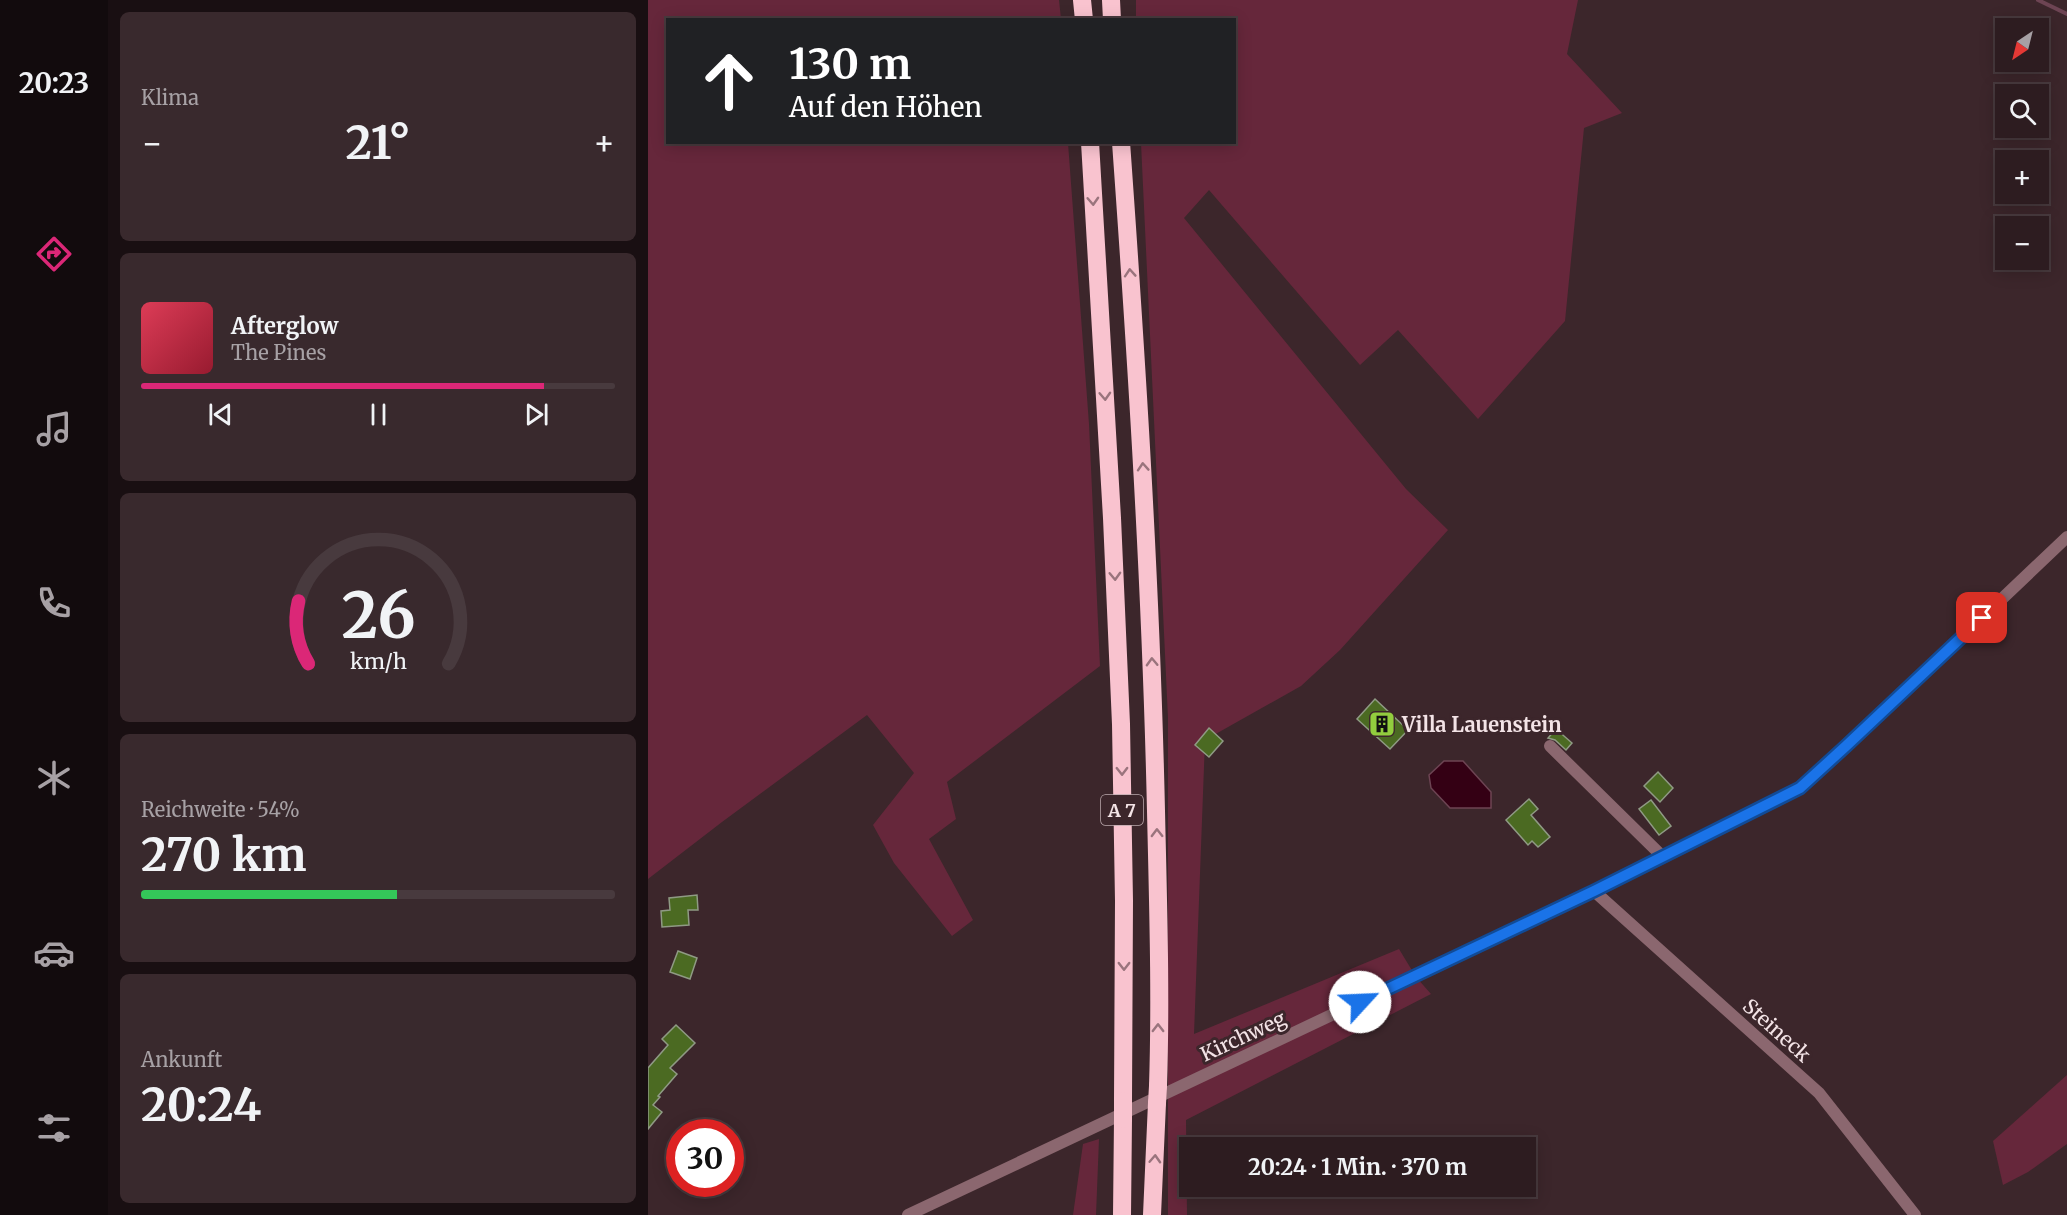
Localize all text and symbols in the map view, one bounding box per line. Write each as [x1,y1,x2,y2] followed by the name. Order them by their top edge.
[1995,18,2049,72] north arrow
[1995,18,2049,270] map controls
[789,38,911,90] text: 130 m
[690,42,768,120] icon: ahead
[19,66,89,100] text: 20:23
[1995,84,2049,138] button: search
[141,85,199,110] text: Klima
[789,90,982,124] text: Auf den Höhen
[345,115,411,171] text: 21°
[141,123,163,164] text: −
[593,123,615,164] text: +
[1995,150,2049,204] button: +
[1087,196,1100,205] one-way arrow
[1995,216,2049,270] button: −
[33,233,75,275] icon: directions
[1124,268,1137,277] one-way arrow
[231,312,338,340] text: Afterglow
[231,340,326,365] text: The Pines
[1098,391,1111,400] one-way arrow
[204,398,237,431] icon: previous
[362,398,395,431] icon: pause
[520,398,553,431] icon: next
[33,408,75,450] icon: music
[1137,463,1150,472] one-way arrow
[1108,572,1121,581] one-way arrow
[341,578,415,656] text: 26
[33,582,75,624] icon: phone
[1956,592,2007,643] pin
[1965,601,1998,634] icon: arrive
[350,649,406,676] text: km/h
[1145,658,1158,667] one-way arrow
[1367,709,1397,739] building icon: Villa Lauenstein
[1401,712,1562,737] place label: Villa Lauenstein
[33,757,75,799] icon: climate
[1116,767,1128,776] one-way arrow
[1101,795,1143,825] road number: A 7
[141,797,300,822] text: Reichweite · 54%
[141,827,306,883] text: 270 km
[1150,828,1163,837] one-way arrow
[33,932,75,974] icon: car
[1118,962,1130,971] one-way arrow
[1328,970,1392,1034] position arrow
[1738,993,1816,1067] street label: Steineck
[1196,1005,1290,1067] street label: Kirchweg
[1152,1023,1164,1032] one-way arrow
[141,1047,222,1072] text: Ankunft
[141,1077,261,1133] text: 20:24
[33,1107,75,1149] icon: filters
[666,1119,744,1197] speed limit sign: 30
[1248,1153,1467,1181] text: 20:24 · 1 Min. · 370 m
[1148,1154,1161,1163] one-way arrow

